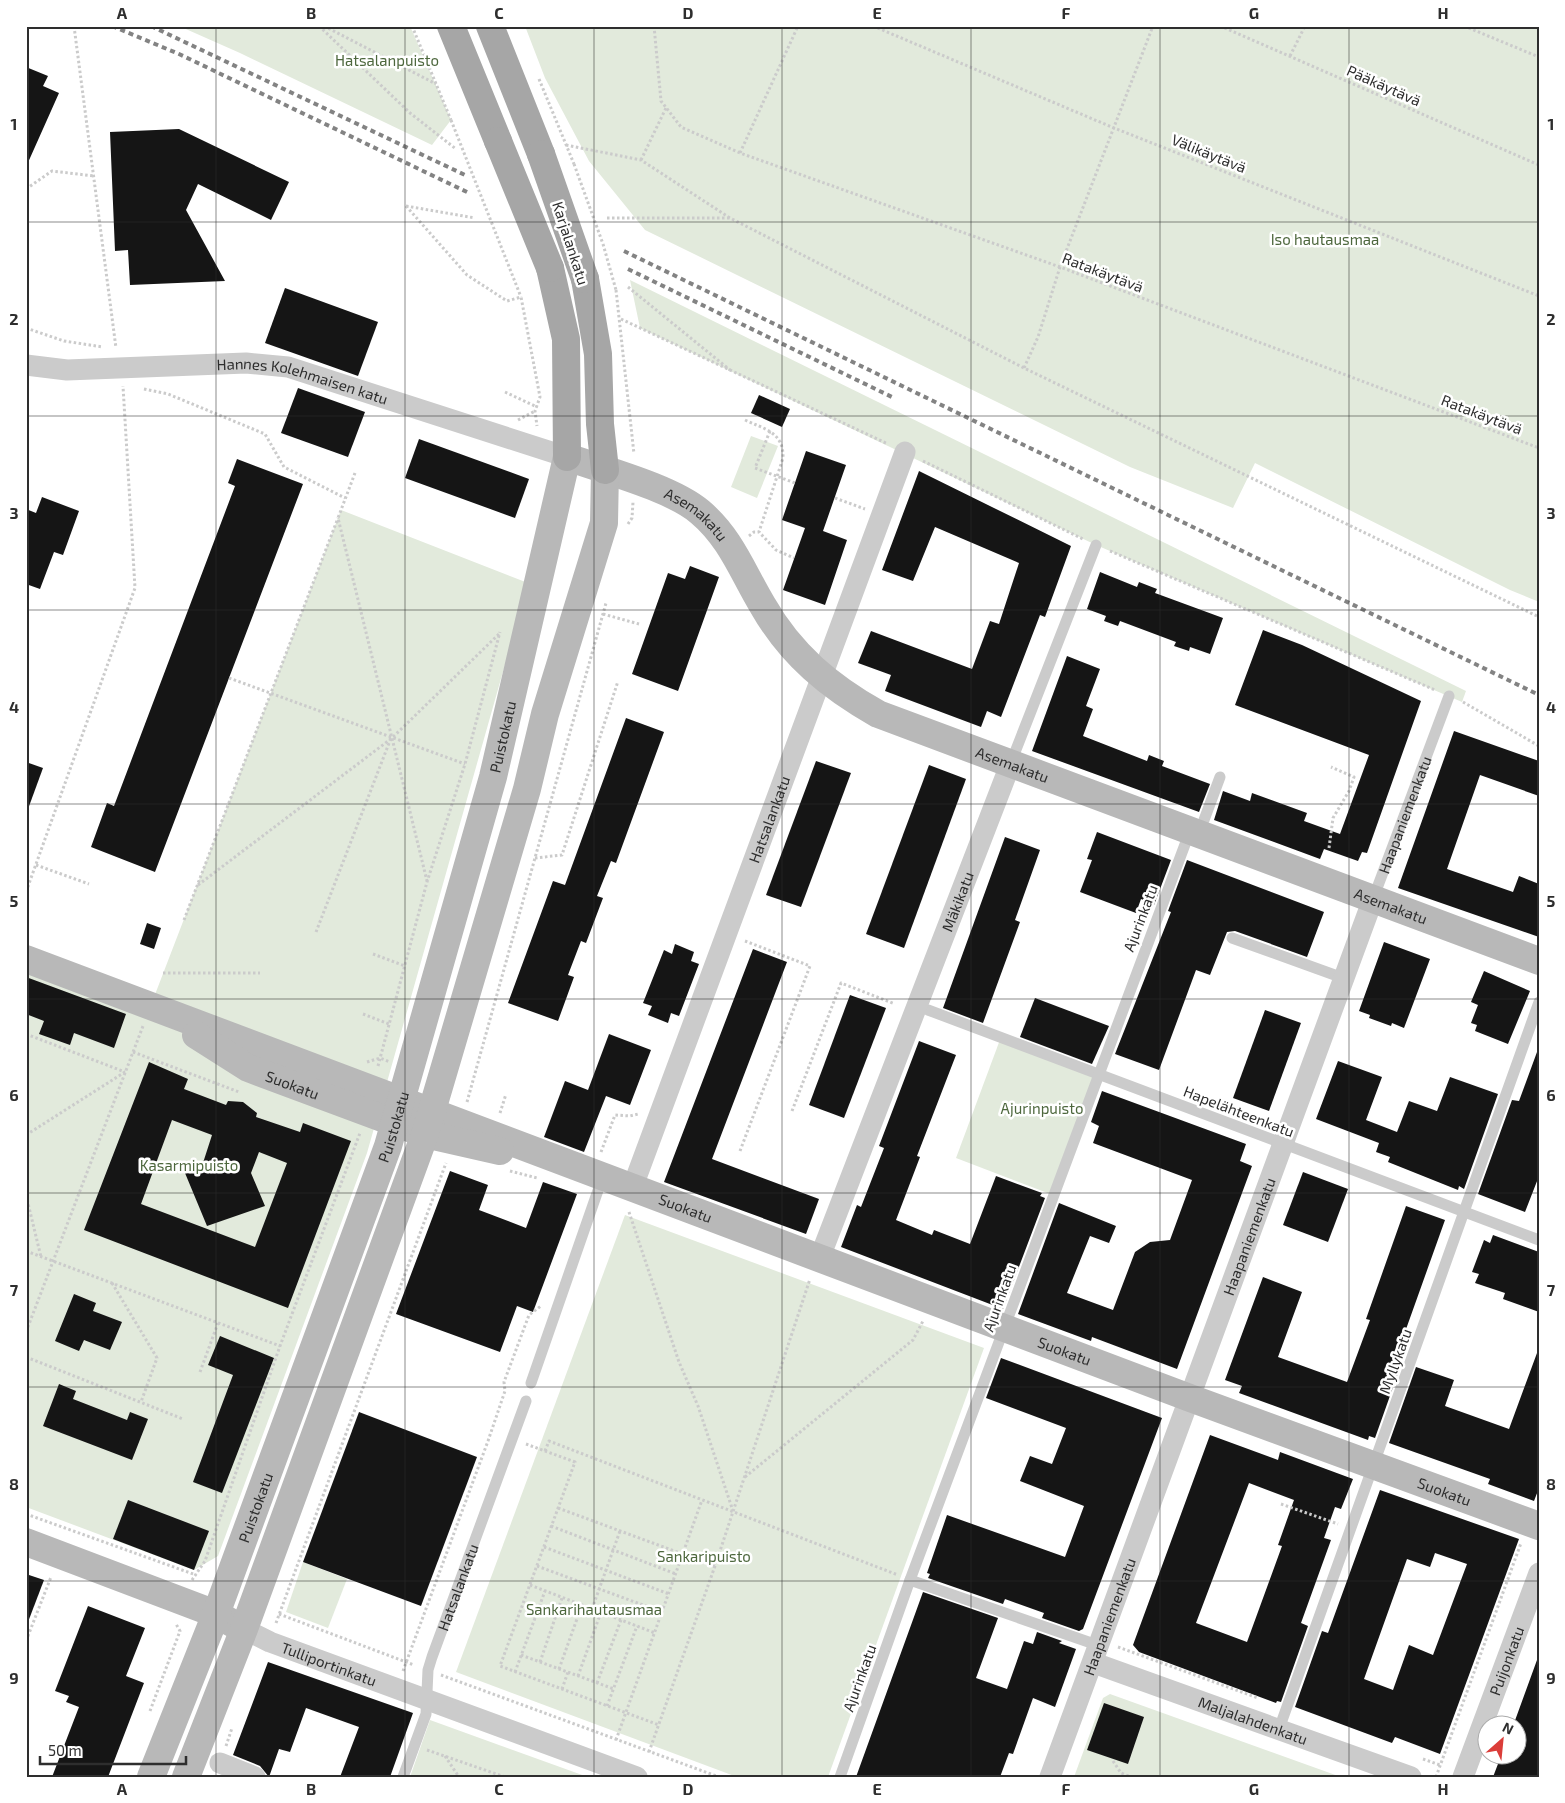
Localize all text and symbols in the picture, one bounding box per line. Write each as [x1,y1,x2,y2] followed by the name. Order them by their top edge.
[117,3,128,22] text: A
[306,3,316,22] text: B
[494,3,504,22] text: C
[683,3,694,22] text: D
[872,3,882,22] text: E
[1062,3,1071,22] text: F
[1249,3,1259,22] text: G
[1437,3,1449,22] text: H
[335,51,439,69] park label: Hatsalanpuisto
[1344,61,1424,109] street label: Pääkäytävä
[11,114,17,133] text: 1
[1548,114,1554,133] text: 1
[1169,130,1249,176] street label: Välikäytävä
[548,199,593,287] street label: Karjalankatu
[1271,230,1379,248] park label: Iso hautausmaa
[1060,248,1146,296] street label: Ratakäytävä
[9,309,19,328] text: 2
[1546,309,1556,328] text: 2
[216,354,390,408] street label: Hannes Kolehmaisen katu
[1439,390,1525,438] street label: Ratakäytävä
[662,484,732,544] street label: Asemakatu
[9,503,19,522] text: 3
[1546,503,1556,522] text: 3
[9,697,19,716] text: 4
[1546,697,1556,716] text: 4
[485,699,519,774] street label: Puistokatu
[973,742,1051,786] street label: Asemakatu
[1374,753,1435,876] street label: Haapaniemenkatu
[745,773,793,865] street label: Hatsalankatu
[938,869,977,934] street label: Mäkikatu
[1119,882,1162,954] street label: Ajurinkatu
[1352,884,1430,927] street label: Asemakatu
[10,891,19,910] text: 5
[1547,891,1556,910] text: 5
[263,1066,322,1103] street label: Suokatu
[1181,1082,1297,1140] street label: Hapelähteenkatu
[9,1085,19,1104] text: 6
[1546,1085,1556,1104] text: 6
[374,1089,412,1165] street label: Puistokatu
[1001,1099,1083,1118] park label: Ajurinpuisto
[140,1156,238,1174] park label: Kasarmipuisto
[1219,1175,1279,1298] street label: Haapaniemenkatu
[656,1190,715,1226] street label: Suokatu
[979,1262,1020,1334] street label: Ajurinkatu
[10,1280,19,1299] text: 7
[1547,1280,1556,1299] text: 7
[1375,1326,1415,1396] street label: Myllykatu
[1035,1332,1094,1369] street label: Suokatu
[234,1470,276,1545] street label: Puistokatu
[1415,1473,1474,1509] street label: Suokatu
[9,1474,19,1493] text: 8
[1546,1474,1556,1493] text: 8
[433,1541,482,1633] street label: Hatsalankatu
[657,1547,751,1565] park label: Sankaripuisto
[1079,1555,1139,1678] street label: Haapaniemenkatu
[526,1600,662,1618] park label: Sankarihautausmaa
[1485,1624,1527,1698] street label: Puijonkatu
[279,1638,379,1689] street label: Tulliportinkatu
[839,1642,880,1714] street label: Ajurinkatu
[9,1668,19,1687] text: 9
[1546,1668,1556,1687] text: 9
[1196,1692,1310,1748] street label: Maljalahdenkatu
[1478,1716,1528,1766] north arrow
[1500,1718,1516,1738] text: N
[40,1733,186,1765] scale bar
[48,1741,82,1759] text: 50 m
[117,1779,128,1798] text: A
[306,1779,316,1798] text: B
[494,1779,504,1798] text: C
[683,1779,694,1798] text: D
[872,1779,882,1798] text: E
[1062,1779,1071,1798] text: F
[1249,1779,1259,1798] text: G
[1437,1779,1449,1798] text: H

